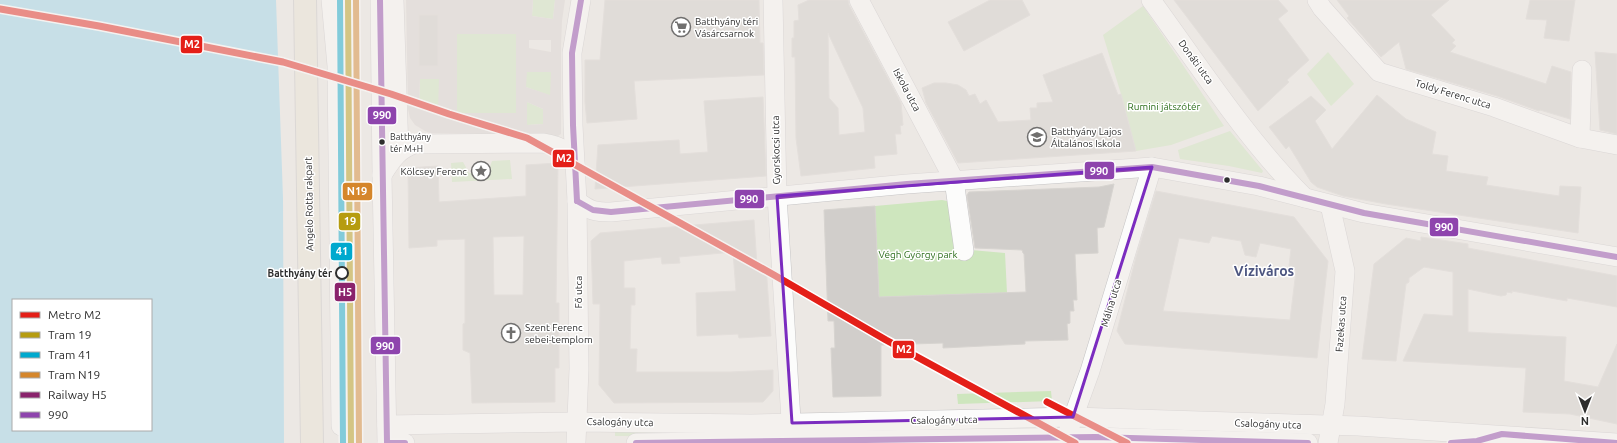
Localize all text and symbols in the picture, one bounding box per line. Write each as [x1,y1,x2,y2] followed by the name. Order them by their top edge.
[670,16,692,38] supermarket icon: Batthyány téri Vásárcsarnok
[695,16,758,39] place label: Batthyány téri Vásárcsarnok
[180,35,203,54] line badge: M2
[184,38,200,50] text: M2
[1176,38,1216,86] street label: Donáti utca
[891,67,923,113] street label: Iskola utca
[1414,77,1492,111] street label: Toldy Ferenc utca
[1128,101,1201,112] park label: Rumini játszótér
[367,106,397,125] line badge: 990
[373,109,391,121] text: 990
[770,115,782,185] street label: Gyorskocsi utca
[1026,126,1048,148] school or university icon: Batthyány Lajos Általános Iskola
[1051,126,1122,149] place label: Batthyány Lajos Általános Iskola
[390,132,431,154] place label: Batthyány tér M+H
[377,137,387,147] marker: Batthyány tér M+H
[552,149,575,168] line badge: M2
[556,152,572,164] text: M2
[303,157,315,251] street label: Angelo Rotta rakpart
[470,160,492,182] place icon: Kölcsey Ferenc
[1084,161,1115,180] line badge: 990
[1090,165,1108,177] text: 990
[401,166,467,177] place label: Kölcsey Ferenc
[1222,175,1232,185] unlabelled marker
[342,182,373,201] line badge: N19
[347,185,367,197] text: N19
[734,189,765,209] line badge: 990
[740,193,758,205] text: 990
[338,212,361,231] line badge: 19
[344,215,356,227] text: 19
[1429,217,1459,237] line badge: 990
[1435,221,1453,233] text: 990
[330,242,353,261] line badge: 41
[336,245,348,257] text: 41
[879,249,957,260] park label: Végh György park
[1234,263,1295,279] district label: Víziváros
[335,266,349,280] marker: Batthyány tér
[268,268,333,279] place label: Batthyány tér
[573,276,584,308] street label: Fő utca
[1099,278,1123,328] street label: Málna utca
[334,282,356,302] line badge: H5
[338,286,352,298] text: H5
[1334,296,1348,352] street label: Fazekas utca
[12,299,152,431] legend
[48,308,101,321] text: Metro M2
[500,322,522,344] church icon: Szent Ferenc sebei-templom
[525,322,593,345] place label: Szent Ferenc sebei-templom
[48,328,92,341] text: Tram 19
[370,336,401,355] line badge: 990
[376,340,394,352] text: 990
[892,340,915,359] line badge: M2
[896,343,912,355] text: M2
[48,348,92,361] text: Tram 41
[48,368,100,381] text: Tram N19
[48,388,107,401] text: Railway H5
[1565,391,1605,431] north arrow
[48,408,69,421] text: 990
[910,414,978,426] street label: Csalogány utca
[1581,415,1589,427] text: N
[586,416,654,428] street label: Csalogány utca
[1234,417,1302,431] street label: Csalogány utca

